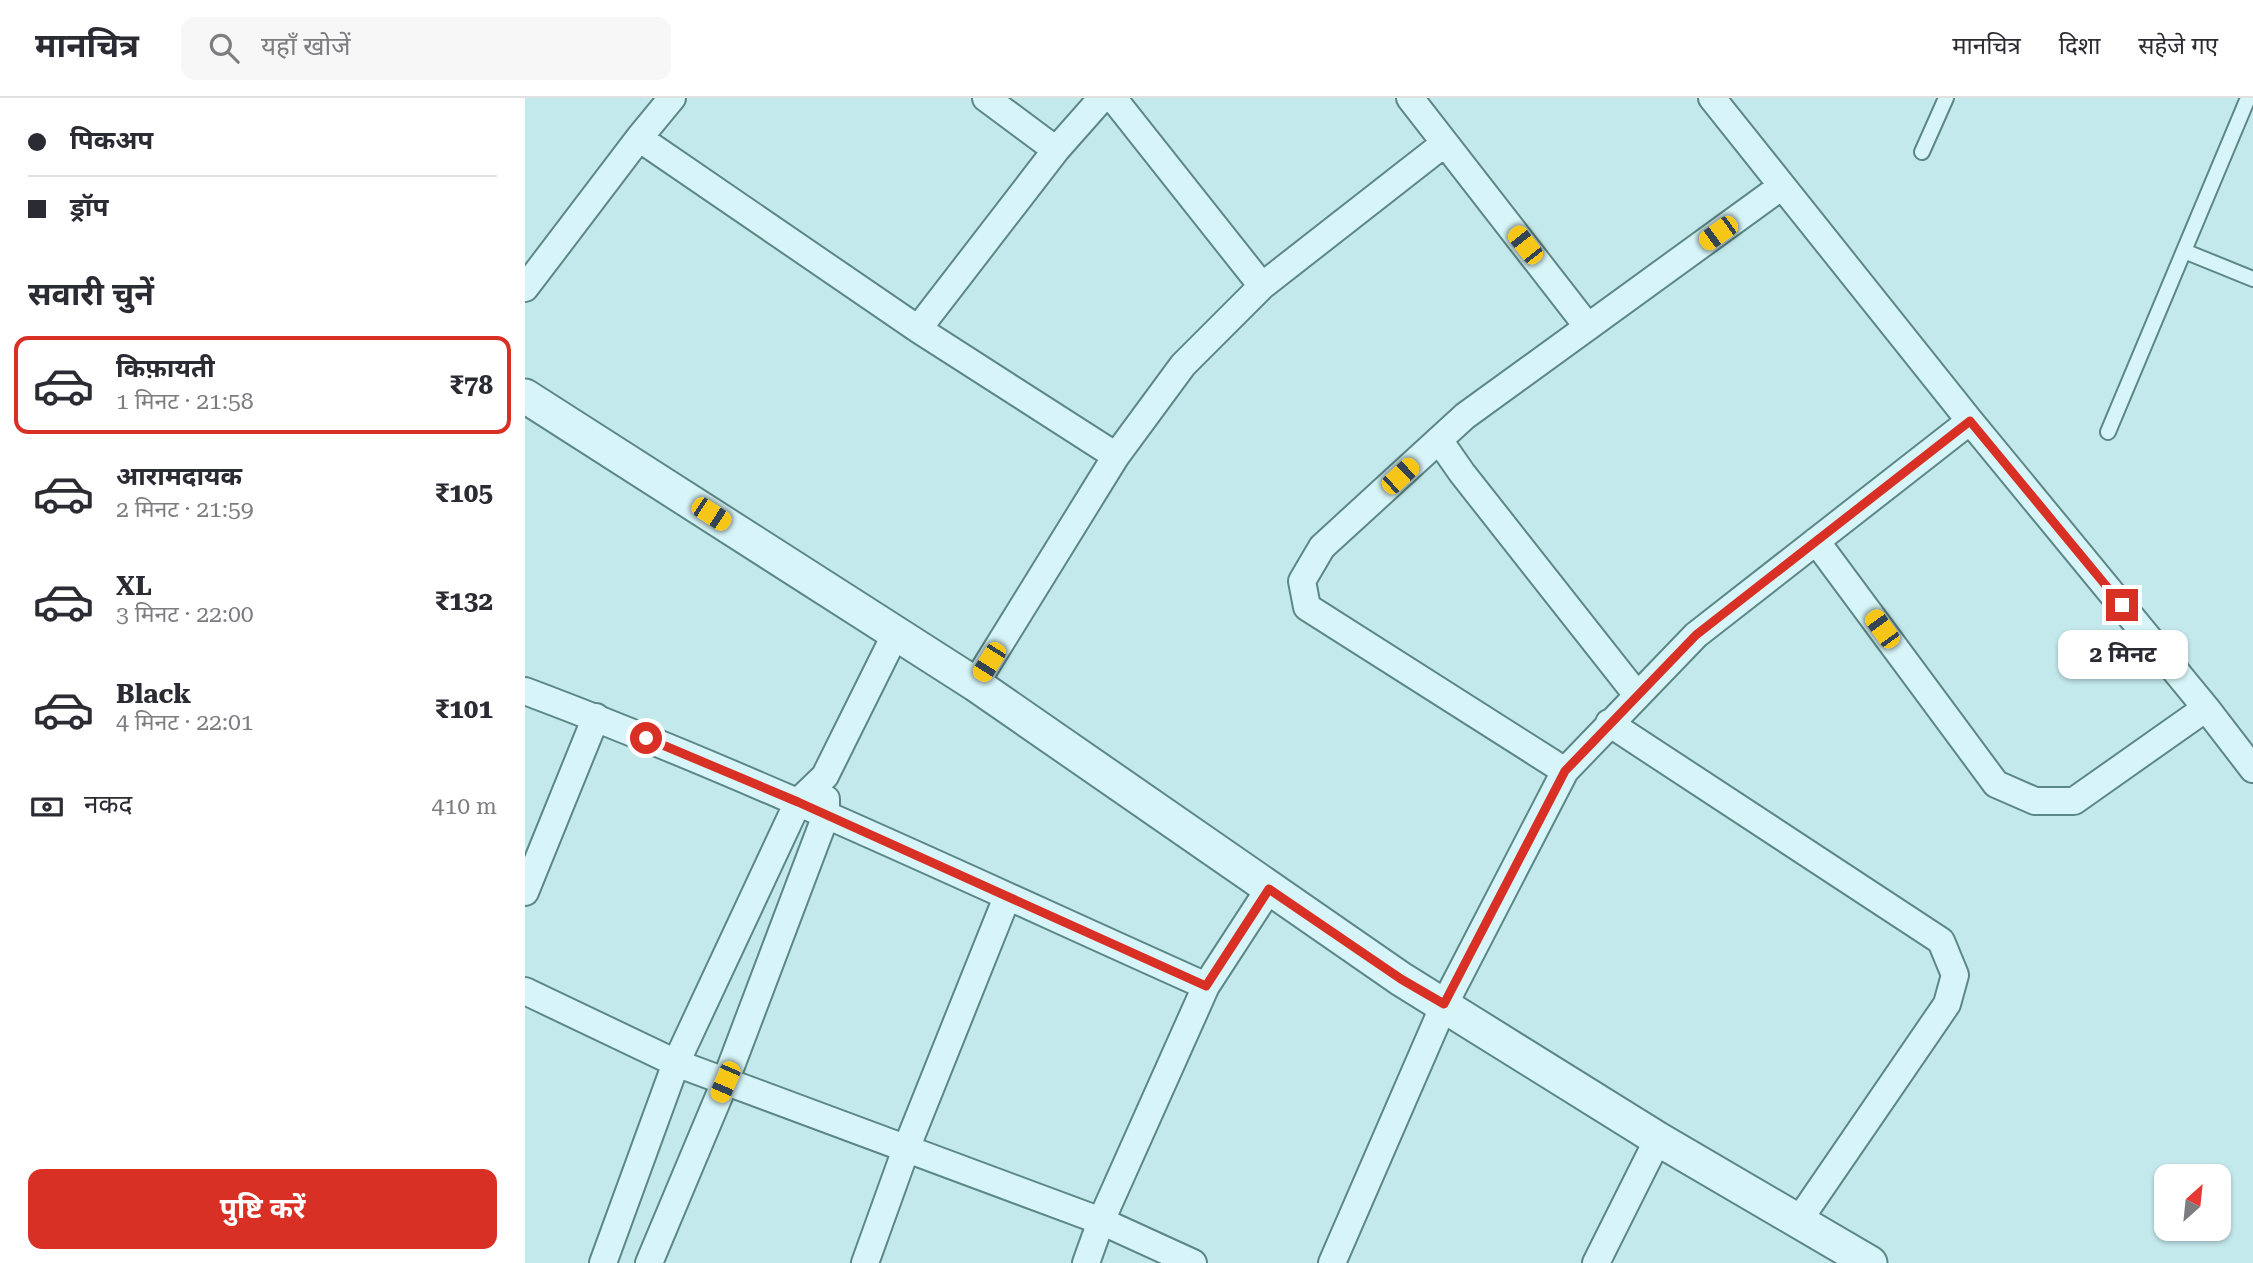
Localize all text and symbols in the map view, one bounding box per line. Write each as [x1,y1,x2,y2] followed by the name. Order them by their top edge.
[181,17,671,80] search box
[35,26,139,65] text: मानचित्र
[205,29,243,67] icon: search
[261,31,351,61] text: यहाँ खोजें
[1952,32,2021,60] text: मानचित्र
[2059,32,2100,60] text: दिशा
[2138,32,2218,60] text: सहेजे गए
[70,125,153,155] text: पिकअप
[70,192,108,222] text: ड्रॉप
[1695,212,1742,254] car
[1504,222,1547,268] car
[28,275,154,313] text: सवारी चुनें
[116,353,215,383] text: किफ़ायती
[32,354,95,417] icon: car
[449,370,493,400] text: ₹78
[116,388,254,415] text: 1 मिनट · 21:58
[1378,454,1423,498] car
[116,461,242,491] text: आरामदायक
[32,462,95,525] icon: car
[435,478,493,508] text: ₹105
[688,494,735,534] car
[116,496,254,523] text: 2 मिनट · 21:59
[32,570,95,633] icon: car
[116,571,152,601] text: XL
[435,586,493,616] text: ₹132
[2106,589,2138,621] route end
[116,601,254,628] text: 3 मिनट · 22:00
[1862,606,1903,652] car
[2057,630,2187,678] callout: 2 मिनट
[969,639,1010,685] car
[2090,641,2156,668] text: 2 मिनट
[32,678,95,741] icon: car
[116,679,191,709] text: Black
[435,694,493,724] text: ₹101
[116,709,254,736] text: 4 मिनट · 22:01
[630,722,662,754] route start
[28,788,66,826] icon: cash
[84,789,132,819] text: नकद
[432,793,497,820] text: 410 m
[708,1059,743,1105] car
[2154,1164,2231,1241] north arrow
[2154,1164,2231,1241] map controls
[28,1169,497,1249] button: पुष्टि करें

